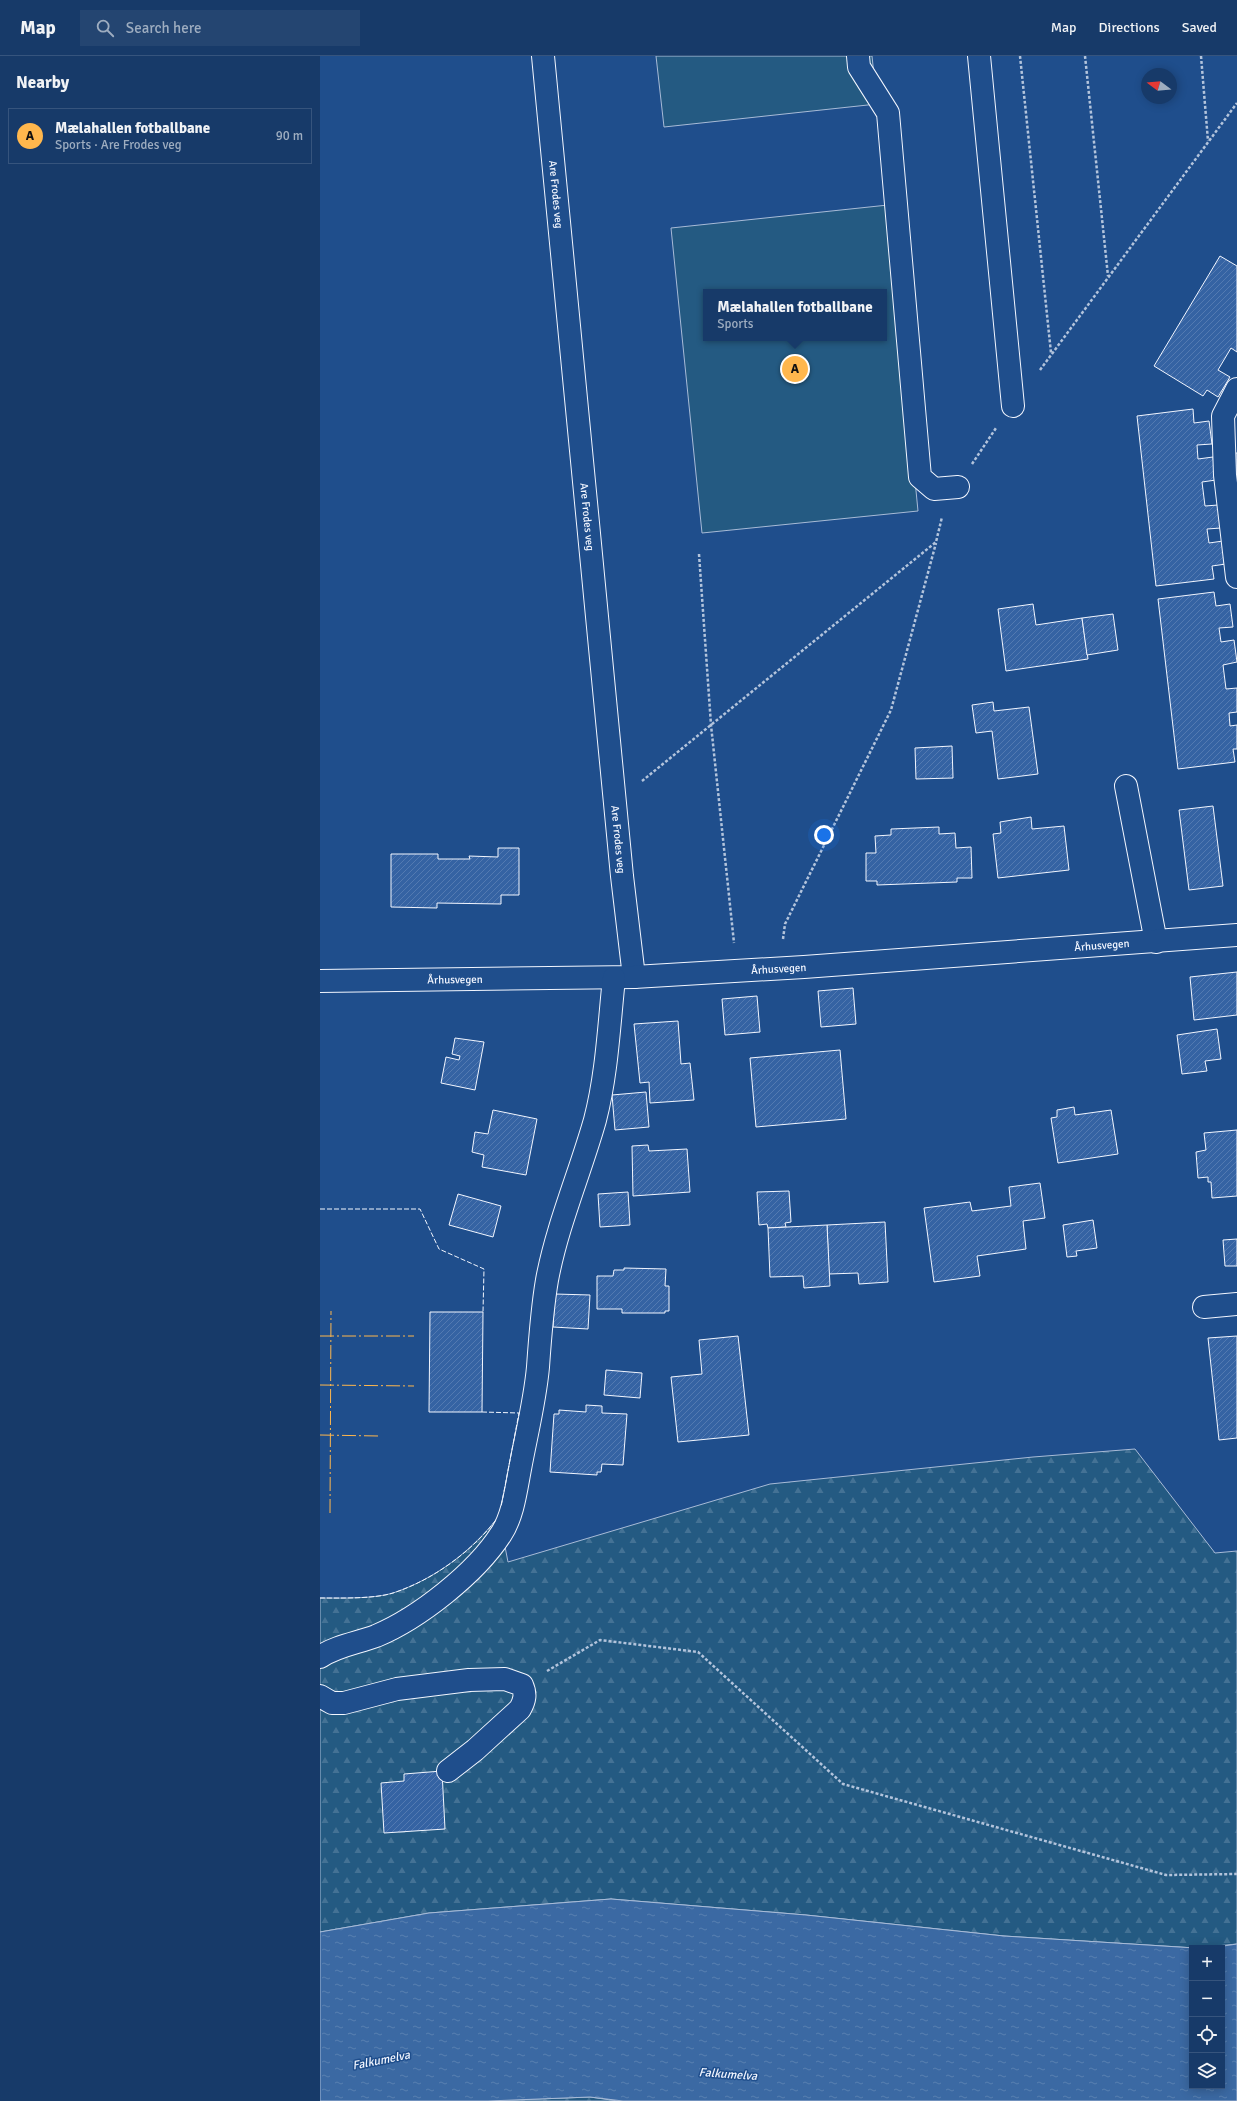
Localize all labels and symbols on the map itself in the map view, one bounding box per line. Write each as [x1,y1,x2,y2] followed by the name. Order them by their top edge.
[1141,68,1177,104] north arrow
[546,160,566,229] street label: Are Frodes veg
[782,354,808,384] pin: A
[577,482,597,552] street label: Are Frodes veg
[608,805,628,874] street label: Are Frodes veg
[814,825,834,845] your location
[1074,937,1130,954] street label: Århusvegen
[751,961,807,977] street label: Århusvegen
[427,973,483,987] street label: Århusvegen
[351,2047,412,2073] water label: Falkumelva
[698,2065,758,2084] water label: Falkumelva

